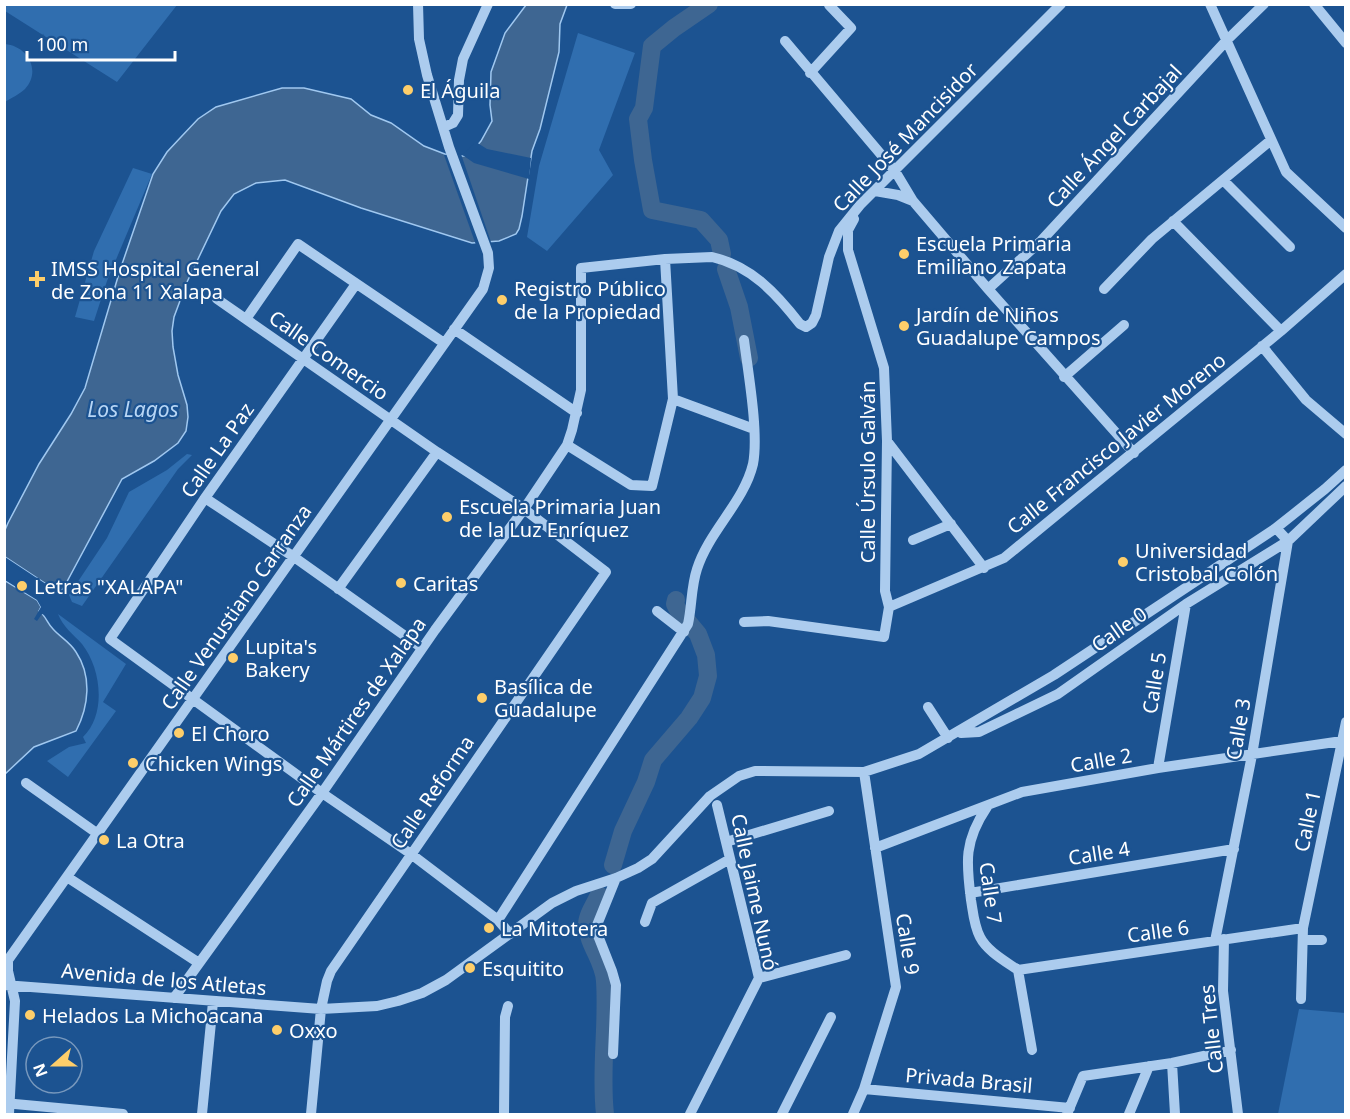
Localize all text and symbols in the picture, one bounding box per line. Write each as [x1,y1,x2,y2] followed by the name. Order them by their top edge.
[27,24,176,62] scale bar
[36,32,88,56] text: 100 m
[826,56,984,218] street label: Calle José Mancisidor
[1040,58,1188,214] street label: Calle Ángel Carbajal
[420,77,500,104] place label: El Águila
[401,83,415,97] marker: El Águila
[916,230,1072,280] place label: Escuela Primaria Emiliano Zapata
[897,247,911,261] marker: Escuela Primaria Emiliano Zapata
[51,255,260,305] place label: IMSS Hospital General de Zona 11 Xalapa
[28,270,46,288] marker: IMSS Hospital General de Zona 11 Xalapa
[514,275,666,325] place label: Registro Público de la Propiedad
[495,293,509,307] marker: Registro Público de la Propiedad
[914,301,1101,351] place label: Jardín de Niños Guadalupe Campos
[264,304,394,406] street label: Calle Comercio
[897,319,911,333] marker: Jardín de Niños Guadalupe Campos
[1001,346,1231,540] street label: Calle Francisco Javier Moreno
[854,381,881,563] street label: Calle Úrsulo Galván
[87,395,179,423] water label: Los Lagos
[174,397,260,503] street label: Calle La Paz
[459,493,661,543] place label: Escuela Primaria Juan de la Luz Enríquez
[155,499,317,715] street label: Calle Venustiano Carranza
[440,510,454,524] marker: Escuela Primaria Juan de la Luz Enríquez
[1135,537,1278,587] place label: Universidad Cristobal Colón
[1116,555,1130,569] marker: Universidad Cristobal Colón
[413,570,478,597] place label: Caritas
[34,573,183,600] place label: Letras "XALAPA"
[394,576,408,590] marker: Caritas
[15,579,29,593] marker: Letras "XALAPA"
[1086,600,1152,658] street label: Calle 0
[280,612,432,812] street label: Calle Mártires de Xalapa
[245,633,317,683] place label: Lupita's Bakery
[1136,650,1172,716] street label: Calle 5
[226,651,240,665] marker: Lupita's Bakery
[494,673,597,723] place label: Basílica de Guadalupe
[475,691,489,705] marker: Basílica de Guadalupe
[1219,696,1257,762] street label: Calle 3
[191,720,270,747] place label: El Choro
[172,726,186,740] marker: El Choro
[384,730,480,854] street label: Calle Reforma
[1068,741,1134,779] street label: Calle 2
[145,750,282,777] place label: Chicken Wings
[126,756,140,770] marker: Chicken Wings
[1287,788,1327,854] street label: Calle 1
[725,811,785,973] street label: Calle Jaime Nunó
[116,827,185,854] place label: La Otra
[97,833,111,847] marker: La Otra
[1066,835,1132,871] street label: Calle 4
[973,860,1009,926] street label: Calle 7
[890,911,926,977] street label: Calle 9
[1125,913,1191,949] street label: Calle 6
[501,915,608,942] place label: La Mitotera
[482,921,496,935] marker: La Mitotera
[482,955,564,982] place label: Esquitito
[60,957,268,1001] street label: Avenida de los Atletas
[463,961,477,975] marker: Esquitito
[1193,983,1229,1075] street label: Calle Tres
[42,1002,264,1029] place label: Helados La Michoacana
[23,1008,37,1022] marker: Helados La Michoacana
[289,1017,337,1044] place label: Oxxo
[270,1023,284,1037] marker: Oxxo
[24,1035,84,1095] north arrow
[27,1060,53,1080] text: N
[904,1061,1034,1099] street label: Privada Brasil

